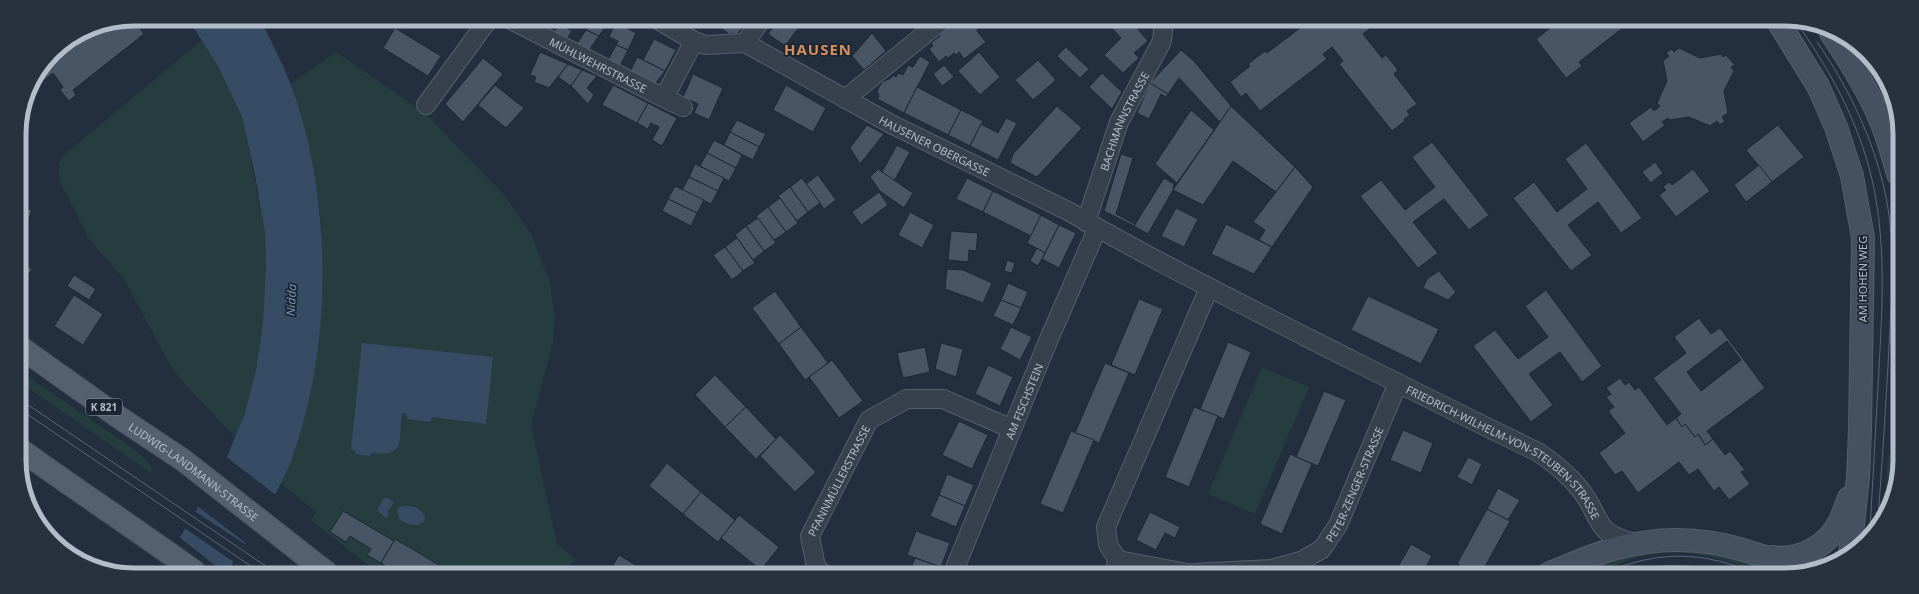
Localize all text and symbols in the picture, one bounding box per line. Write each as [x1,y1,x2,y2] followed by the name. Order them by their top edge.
[547,33,650,96] street label: MÜHLWEHRSTRASSE
[784,39,852,59] district label: HAUSEN
[1096,69,1152,173] street label: BACHMANNSTRASSE
[877,112,993,179] street label: HAUSENER OBERGASSE
[1855,236,1870,322] street label: AM HOHEN WEG
[282,283,300,317] water label: Nidda
[1001,361,1046,441] street label: AM FISCHSTEIN
[1404,381,1604,522] street label: FRIEDRICH-WILHELM-VON-STEUBEN-STRASSE
[86,399,122,415] road number: K 821
[126,419,262,524] street label: LUDWIG-LANDMANN-STRASSE
[804,422,873,539] street label: PFANNMÜLLERSTRASSE
[1321,424,1386,545] street label: PETER-ZENGER-STRASSE

